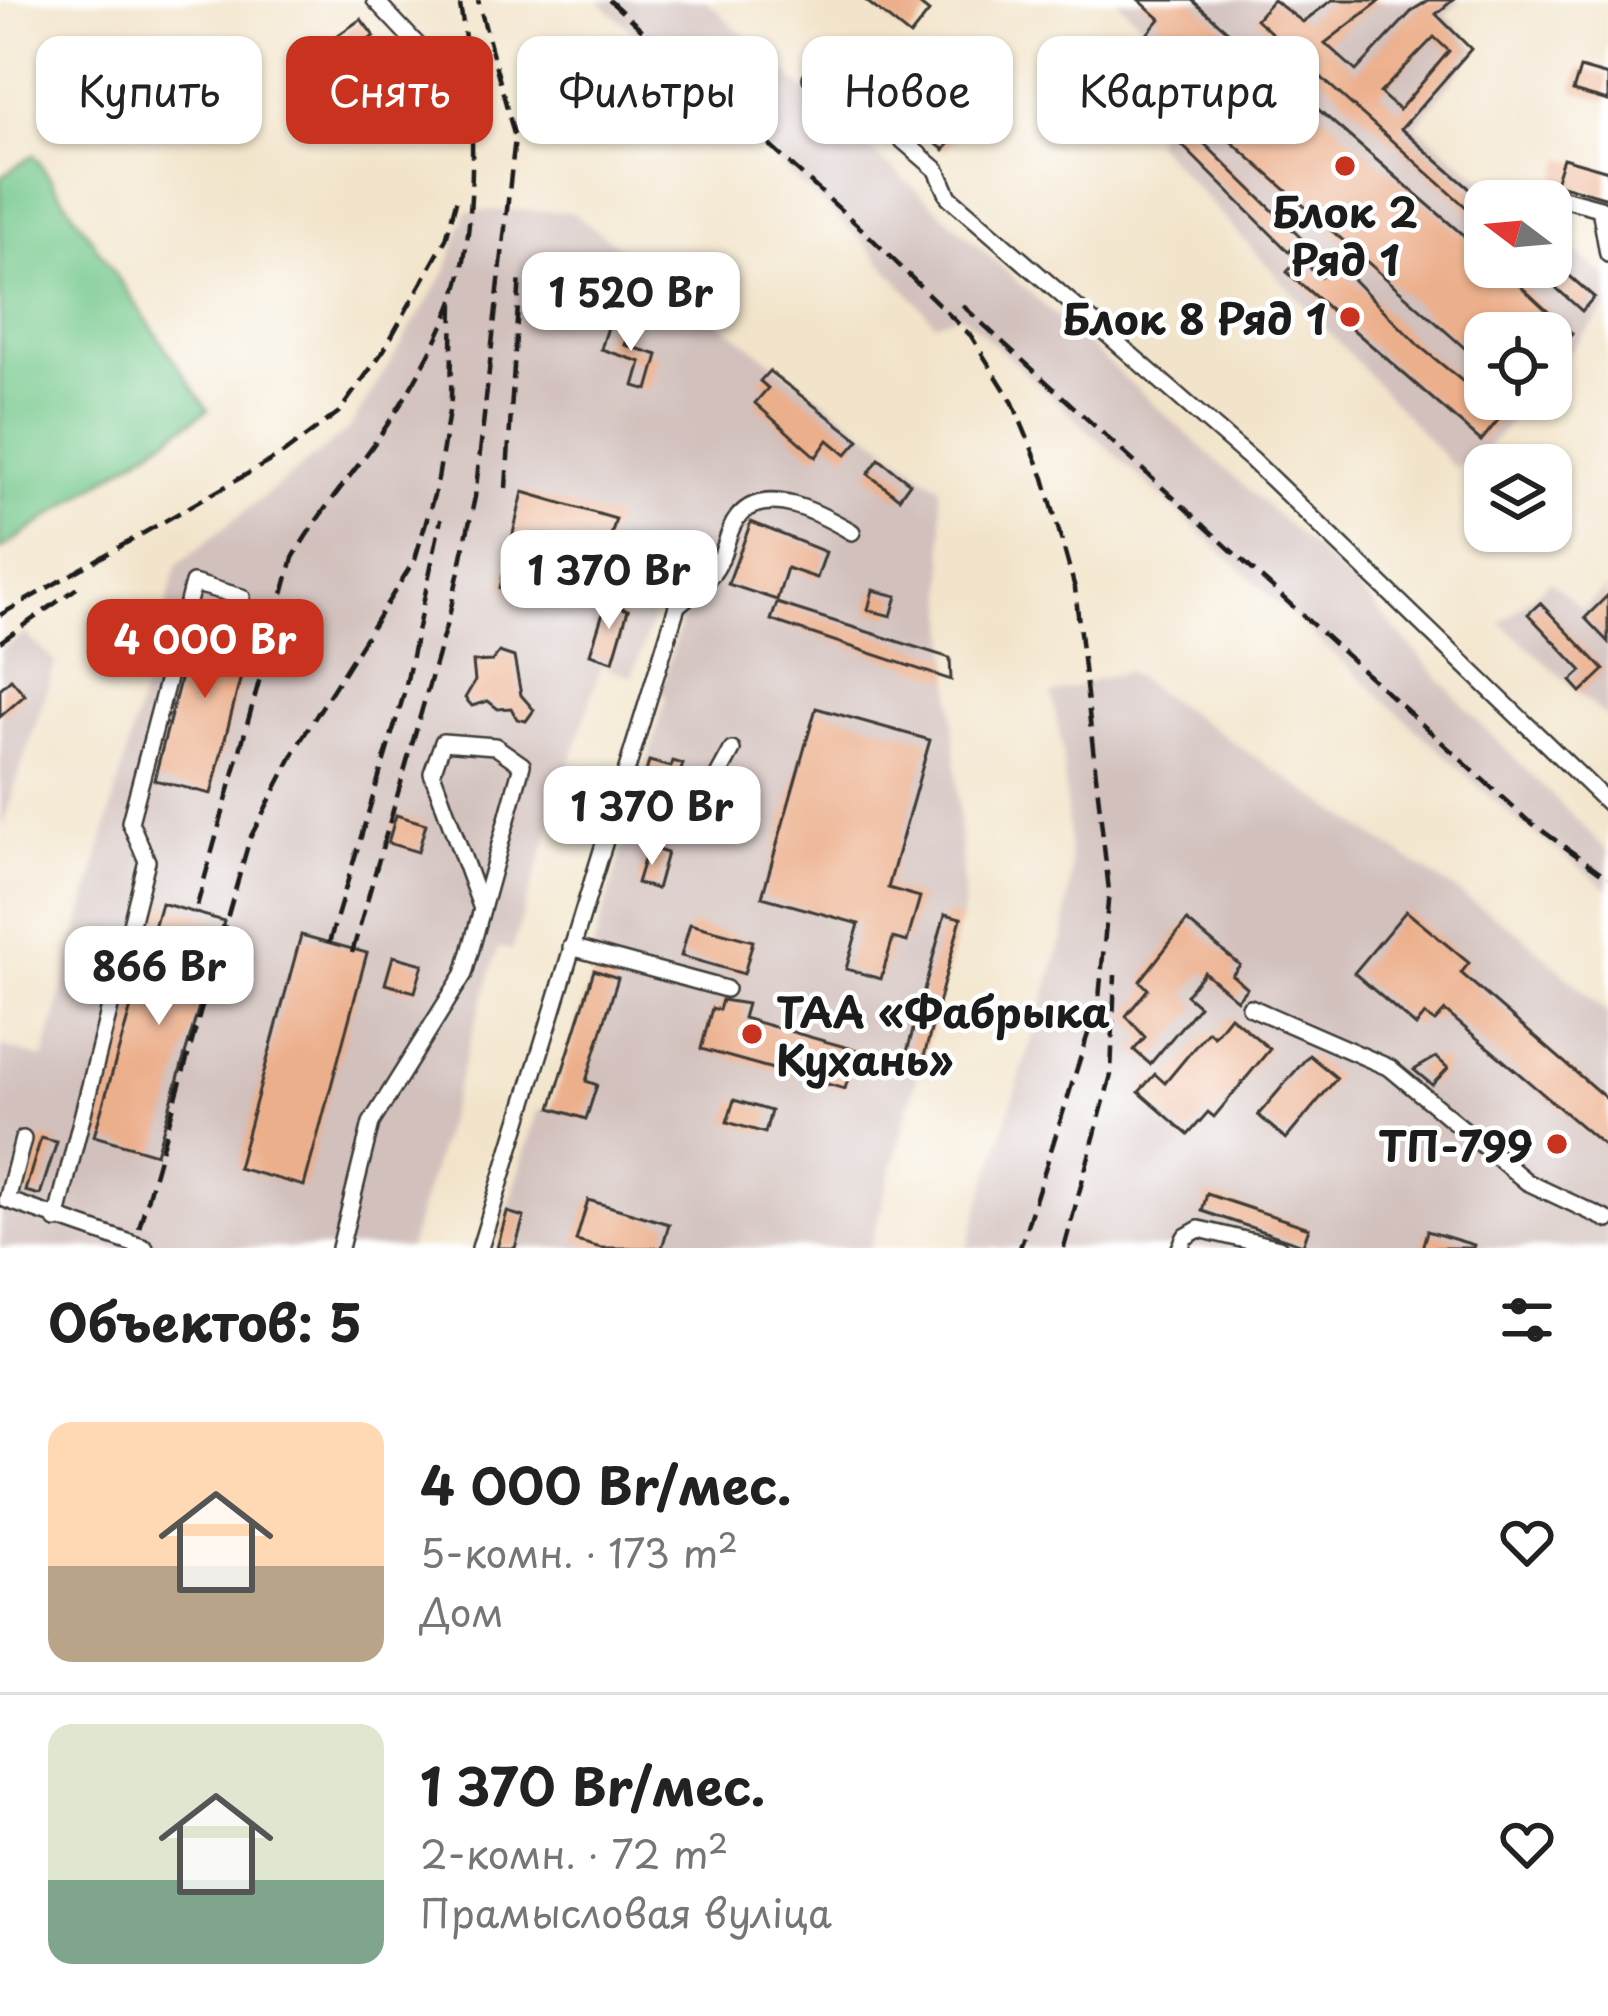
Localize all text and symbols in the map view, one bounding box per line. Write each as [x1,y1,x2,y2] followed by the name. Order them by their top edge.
[36,36,262,144] chip: Купить
[286,36,493,144] chip: Снять
[517,36,778,144] chip: Фильтры
[802,36,1013,144] chip: Новое
[1037,36,1319,144] chip: Квартира
[1332,153,1358,179] marker: Блок 2 Ряд 1
[1272,179,1418,290] place label: Блок 2 Ряд 1
[1464,180,1572,288] north arrow
[1464,180,1572,552] map controls
[507,252,755,354] pin: 1 520 Br
[549,261,713,320] text: 1 520 Br
[1062,286,1326,349] place label: Блок 8 Ряд 1
[1337,304,1363,330] marker: Блок 8 Ряд 1
[1464,312,1572,420] button: locate
[1464,444,1572,552] button: layers
[485,530,733,632] pin: 1 370 Br
[528,539,690,598] text: 1 370 Br
[81,599,329,701] pin: 4 000 Br
[114,608,296,667] text: 4 000 Br
[528,766,776,868] pin: 1 370 Br
[571,775,733,834] text: 1 370 Br
[61,926,257,1028] pin: 866 Br
[92,935,226,994] text: 866 Br
[776,979,1111,1090] place label: ТАА «Фабрыка Кухань»
[739,1021,765,1047] marker: ТАА «Фабрыка Кухань»
[1378,1113,1533,1176] place label: ТП-799
[1544,1131,1570,1157] marker: ТП-799
[48,1282,362,1359] text: Объектов: 5
[1494,1287,1560,1353] icon: filters
[420,1445,792,1522] text: 4 000 Br/мес.
[144,1470,288,1614] icon: home
[1494,1509,1560,1575] icon: heart
[420,1522,738,1581] text: 5-комн. · 173 m²
[420,1581,504,1640] text: Дом
[420,1746,765,1823] text: 1 370 Br/мес.
[144,1772,288,1916] icon: home
[1494,1811,1560,1877] icon: heart
[420,1823,728,1882] text: 2-комн. · 72 m²
[420,1882,832,1941] text: Прамысловая вуліца

